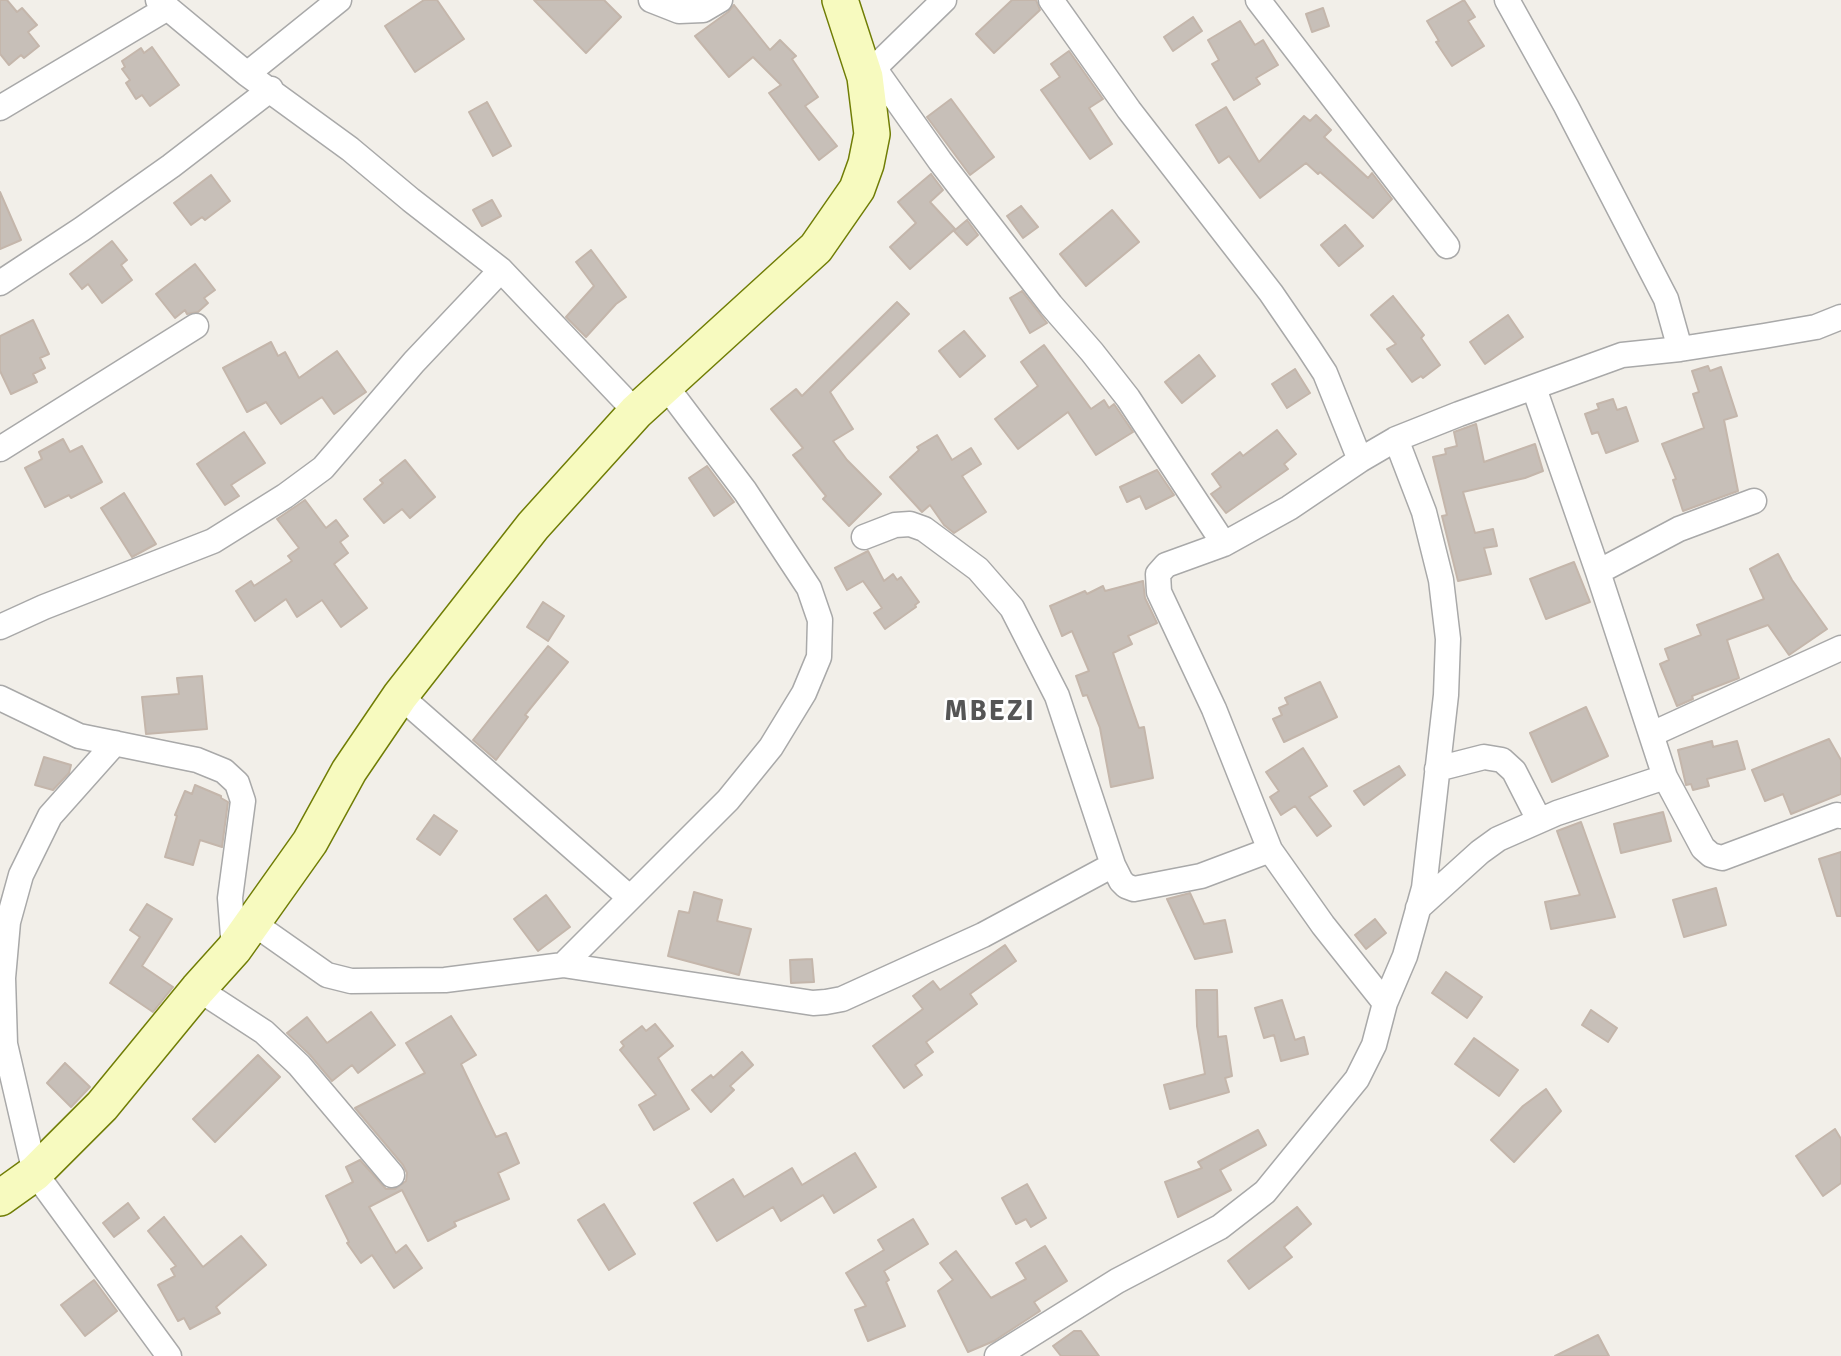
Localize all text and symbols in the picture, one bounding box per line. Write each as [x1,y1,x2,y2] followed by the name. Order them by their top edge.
[945,696,1035,730] district label: MBEZI

